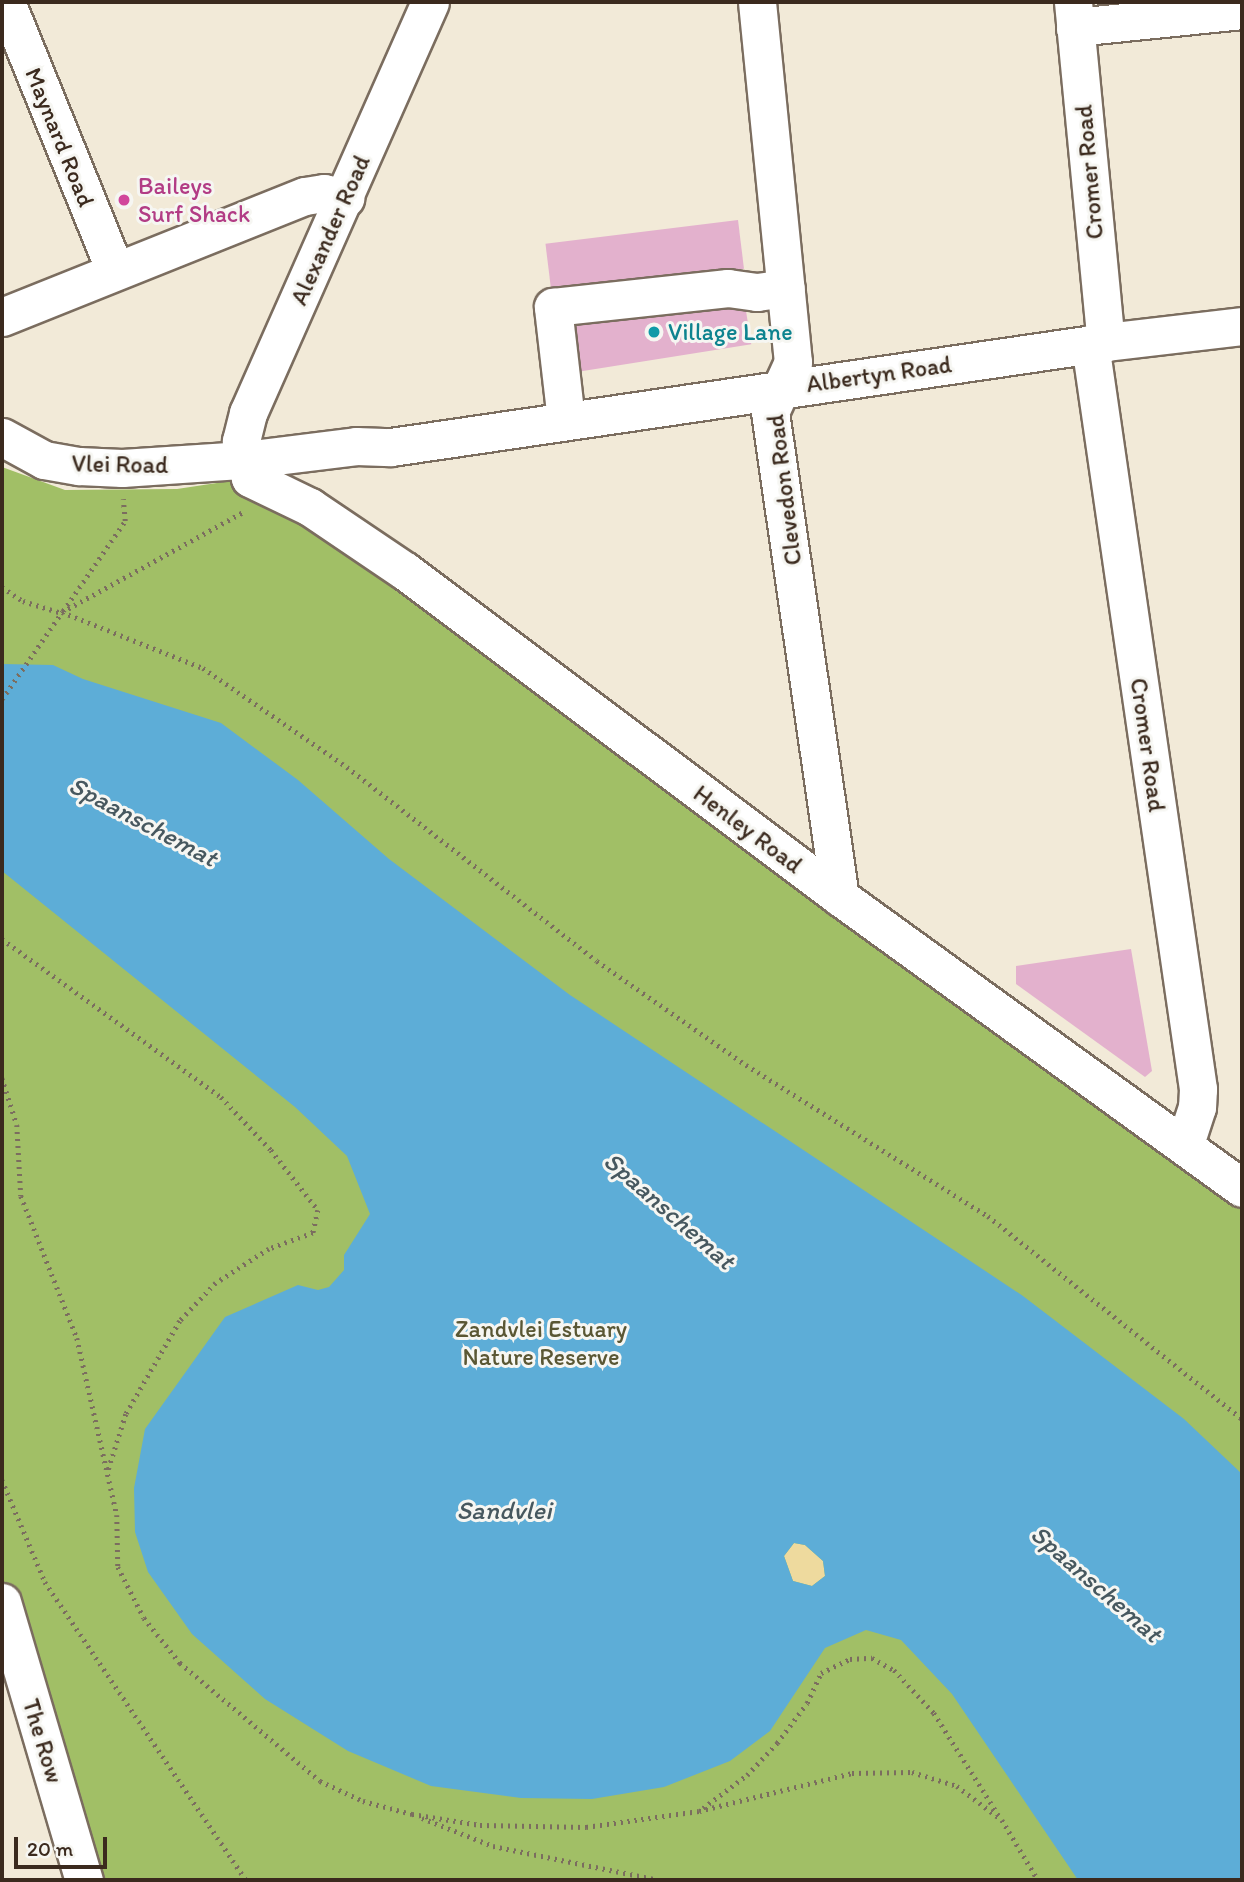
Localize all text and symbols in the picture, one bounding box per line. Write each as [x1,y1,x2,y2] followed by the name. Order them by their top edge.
[19,64,101,210] street label: Maynard Road
[1069,104,1109,240] street label: Cromer Road
[284,150,376,310] street label: Alexander Road
[138,172,251,228] place label: Baileys Surf Shack
[116,192,132,208] marker: Baileys Surf Shack
[668,318,793,346] place label: Village Lane
[646,324,662,340] marker: Village Lane
[804,350,954,398] street label: Albertyn Road
[760,413,808,567] street label: Clevedon Road
[72,449,168,479] street label: Vlei Road
[1124,676,1172,814] street label: Cromer Road
[64,770,222,874] water label: Spaanschemat
[688,779,808,879] street label: Henley Road
[597,1146,741,1276] water label: Spaanschemat
[455,1315,627,1371] park label: Zandvlei Estuary Nature Reserve
[456,1495,552,1527] water label: Sandvlei
[1024,1519,1168,1649] water label: Spaanschemat
[17,1696,69,1786] street label: The Row
[18,1822,110,1866] scale bar
[27,1836,73,1861] text: 20 m

